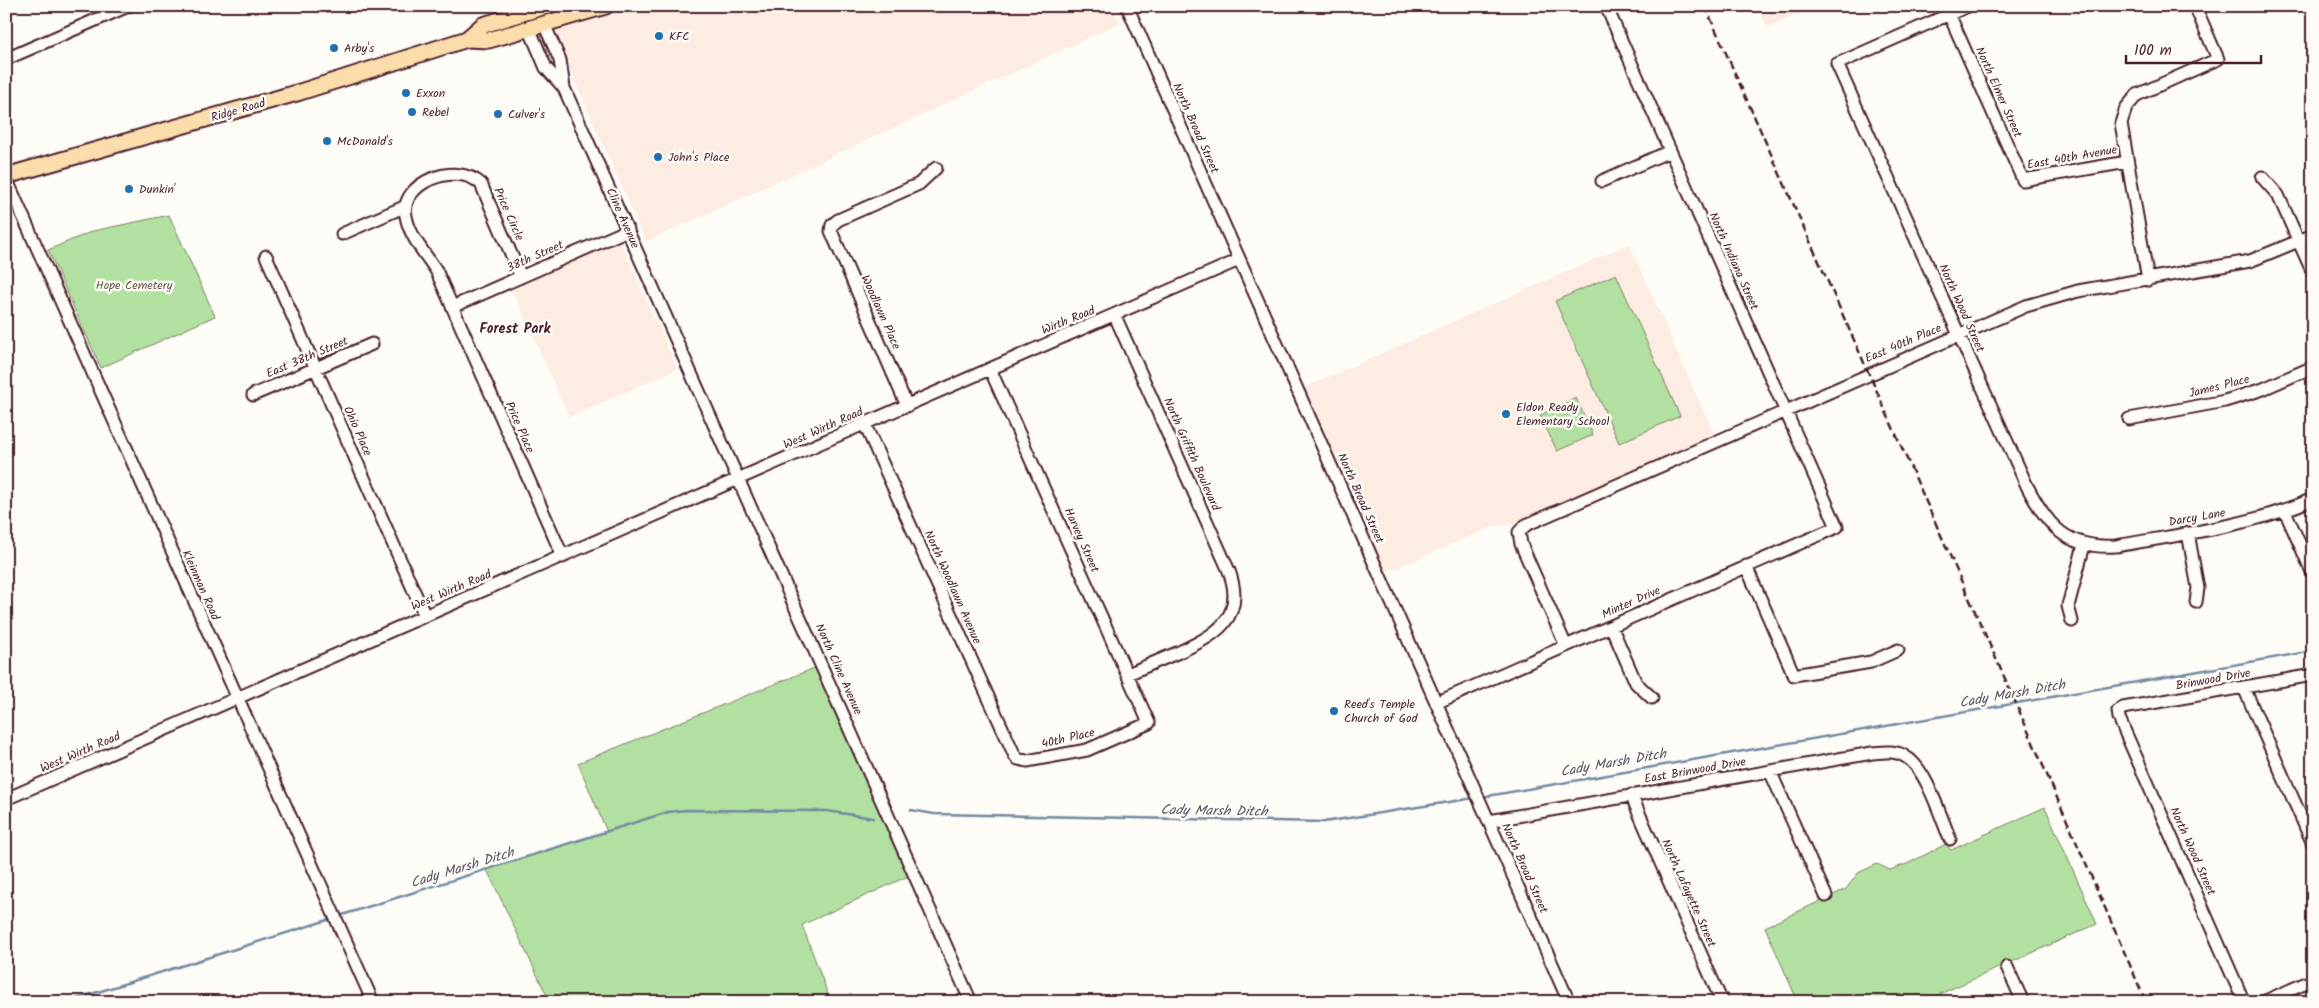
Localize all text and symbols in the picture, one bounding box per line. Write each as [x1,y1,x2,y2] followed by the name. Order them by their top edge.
[669,27,690,46] place label: KFC
[653,30,665,42] marker: KFC
[2126,32,2262,64] scale bar
[344,39,374,58] place label: Arby's
[2134,39,2172,63] text: 100 m
[328,42,340,54] marker: Arby's
[1970,44,2027,141] street label: North Elmer Street
[1167,80,1224,177] street label: North Broad Street
[416,84,445,103] place label: Exxon
[400,87,412,99] marker: Exxon
[209,93,269,127] street label: Ridge Road
[422,103,449,122] place label: Rebel
[508,105,545,124] place label: Culver's
[406,106,418,118] marker: Rebel
[492,108,504,120] marker: Culver's
[337,132,393,151] place label: McDonald's
[321,135,333,147] marker: McDonald's
[2026,140,2119,175] street label: East 40th Avenue
[668,148,730,167] place label: John's Place
[652,151,664,163] marker: John's Place
[139,180,176,199] place label: Dunkin'
[123,183,135,195] marker: Dunkin'
[488,184,529,244] street label: Price Circle
[601,185,645,252] street label: Cline Avenue
[1703,209,1764,313] street label: North Indiana Street
[504,235,567,277] street label: 38th Street
[1934,261,1990,356] street label: North Wood Street
[856,272,906,353] street label: Woodlawn Place
[96,276,173,295] park label: Hope Cemetery
[1039,301,1099,340] street label: Wirth Road
[480,318,552,340] district label: Forest Park
[1862,319,1945,368] street label: East 40th Place
[263,331,352,383] street label: East 38th Street
[2187,370,2252,403] street label: James Place
[1158,395,1225,515] street label: North Griffith Boulevard
[500,398,540,457] street label: Price Place
[1516,398,1609,431] place label: Eldon Ready Elementary School
[780,402,867,455] street label: West Wirth Road
[338,403,377,460] street label: Ohio Place
[1500,408,1512,420] marker: Eldon Ready Elementary School
[1332,450,1389,547] street label: North Broad Street
[2167,503,2227,532] street label: Darcy Lane
[1059,505,1104,576] street label: Harvey Street
[919,527,986,648] street label: North Woodlawn Avenue
[177,547,225,624] street label: Kleinman Road
[408,565,495,616] street label: West Wirth Road
[1599,581,1664,624] street label: Minter Drive
[810,620,867,719] street label: North Cline Avenue
[2174,663,2253,695] street label: Brinwood Drive
[1958,674,2068,714] water label: Cady Marsh Ditch
[1344,695,1418,728] place label: Reed's Temple Church of God
[1328,705,1340,717] marker: Reed's Temple Church of God
[1040,723,1097,754] street label: 40th Place
[37,727,124,778] street label: West Wirth Road
[1559,743,1669,783] water label: Cady Marsh Ditch
[1643,752,1748,789] street label: East Brinwood Drive
[1160,799,1269,823] water label: Cady Marsh Ditch
[2165,804,2221,899] street label: North Wood Street
[1496,820,1553,917] street label: North Broad Street
[1656,836,1721,951] street label: North Lafayette Street
[408,841,518,894] water label: Cady Marsh Ditch

